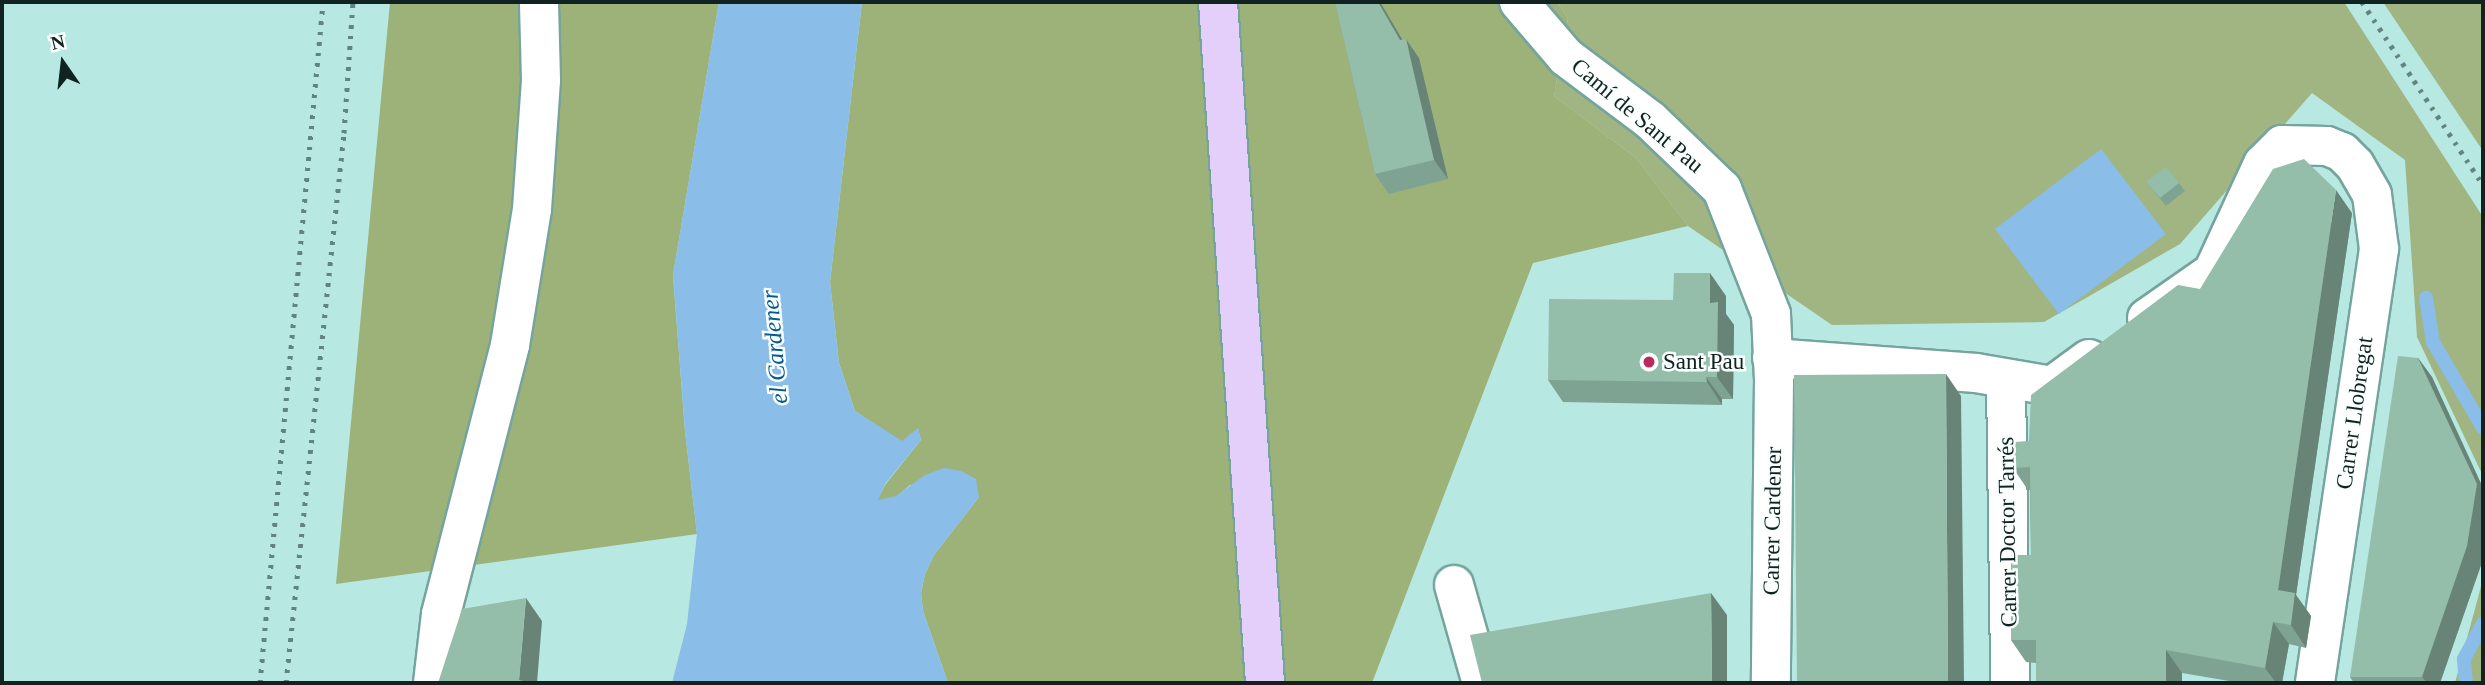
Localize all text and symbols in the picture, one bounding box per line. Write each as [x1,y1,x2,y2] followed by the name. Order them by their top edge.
[28,28,98,98] north arrow
[49,30,67,54] text: N
[1565,53,1709,179] street label: Camí de Sant Pau
[756,289,794,405] water label: el Cardener
[2331,335,2379,491] street label: Carrer Llobregat
[1663,348,1744,376] place label: Sant Pau
[1641,354,1657,370] marker: Sant Pau
[1993,436,2023,628] street label: Carrer Doctor Tarrés
[1758,446,1788,596] street label: Carrer Cardener

